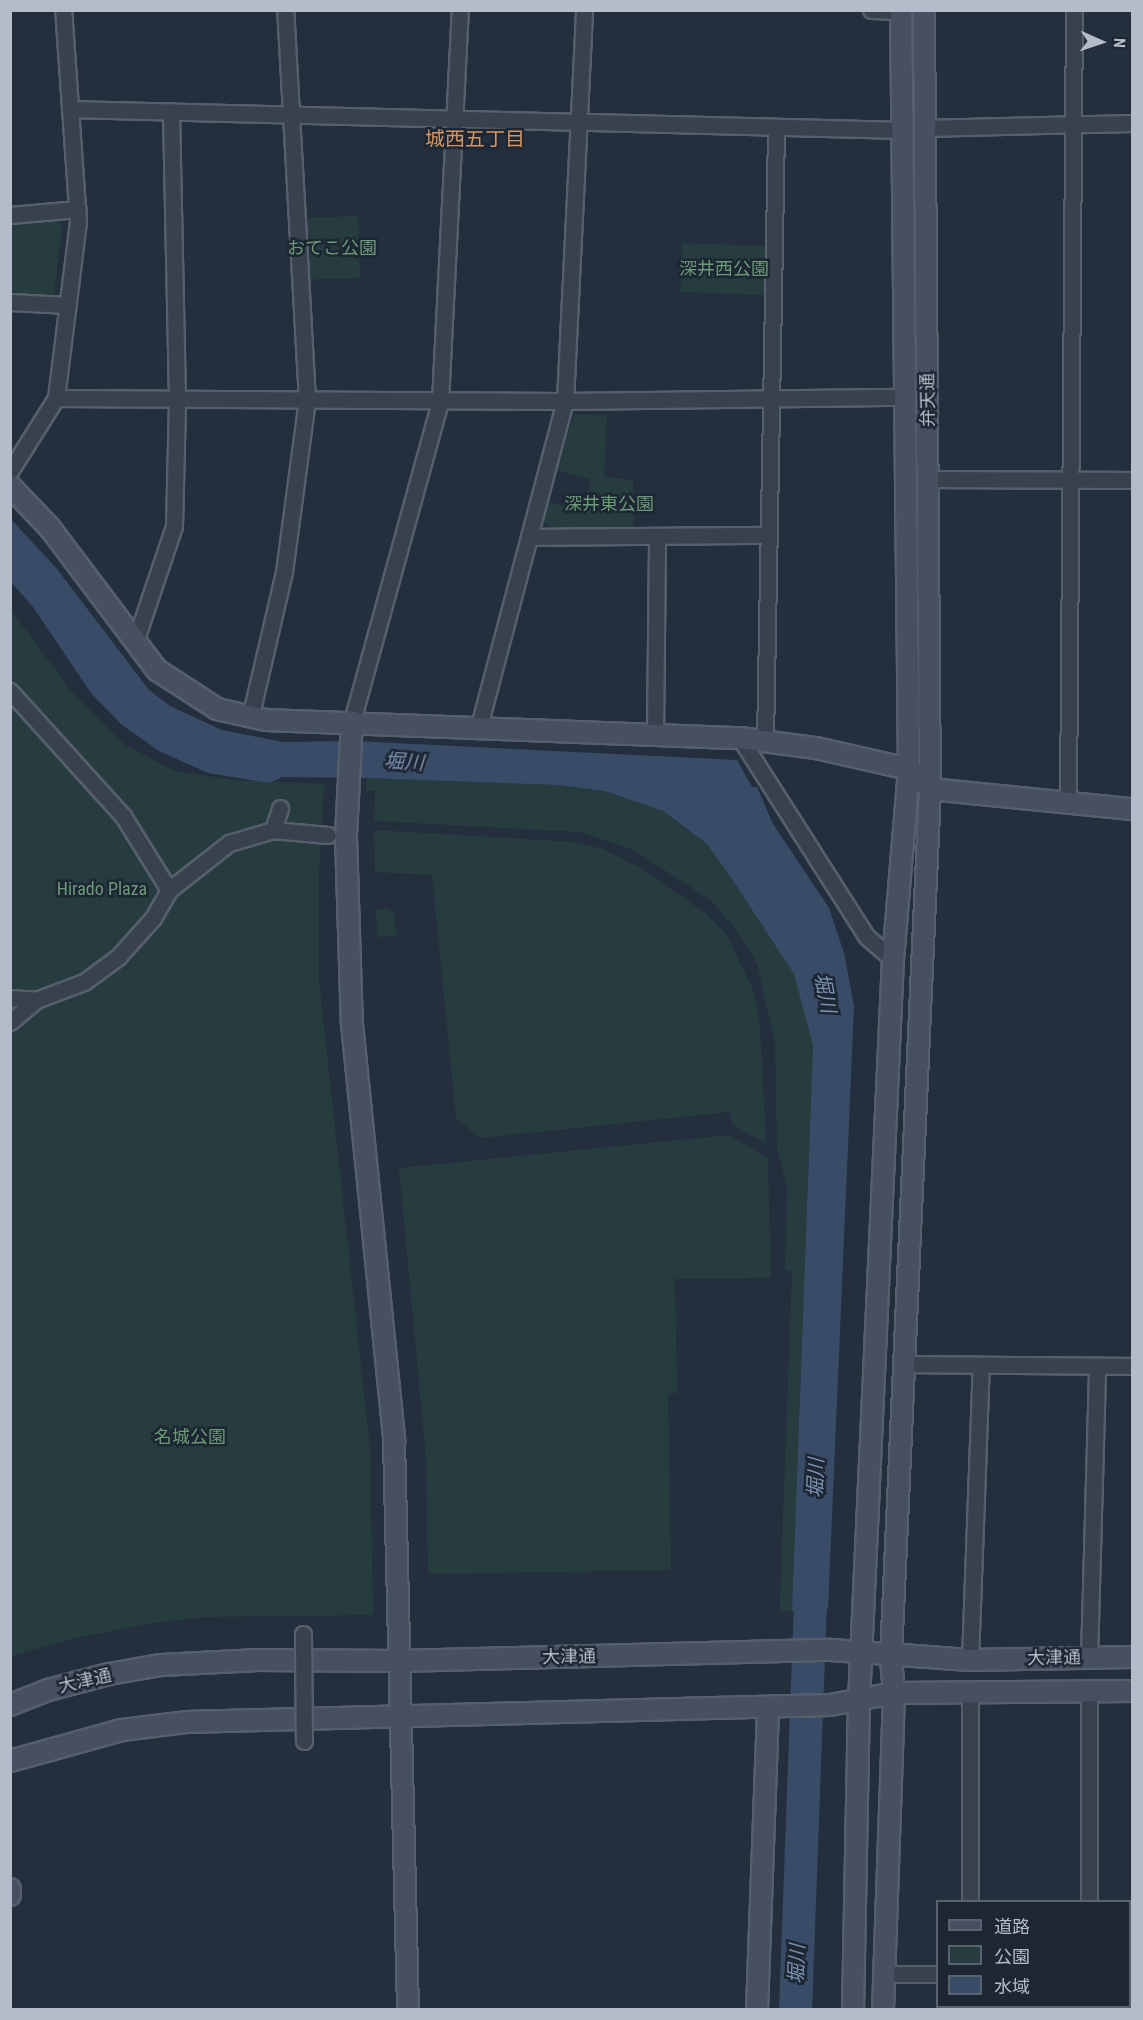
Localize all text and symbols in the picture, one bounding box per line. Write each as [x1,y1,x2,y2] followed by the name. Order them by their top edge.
[1071,12,1131,72] north arrow
[1110,38,1129,48] text: N
[425,127,525,151] district label: 城西五丁目
[287,237,377,259] park label: おてこ公園
[679,258,769,280] park label: 深井西公園
[917,373,939,427] street label: 弁天通
[564,493,654,515] park label: 深井東公園
[383,749,425,775] water label: 堀川
[57,878,147,900] park label: Hirado Plaza
[809,971,841,1015] water label: 堀川
[154,1426,226,1448] park label: 名城公園
[803,1458,829,1498] water label: 堀川
[542,1646,596,1668] street label: 大津通
[1027,1647,1081,1669] street label: 大津通
[56,1664,114,1698] street label: 大津通
[936,1900,1131,2008] legend
[994,1916,1030,1937] text: 道路
[784,1944,810,1984] water label: 堀川
[994,1946,1030,1967] text: 公園
[994,1976,1030,1997] text: 水域

